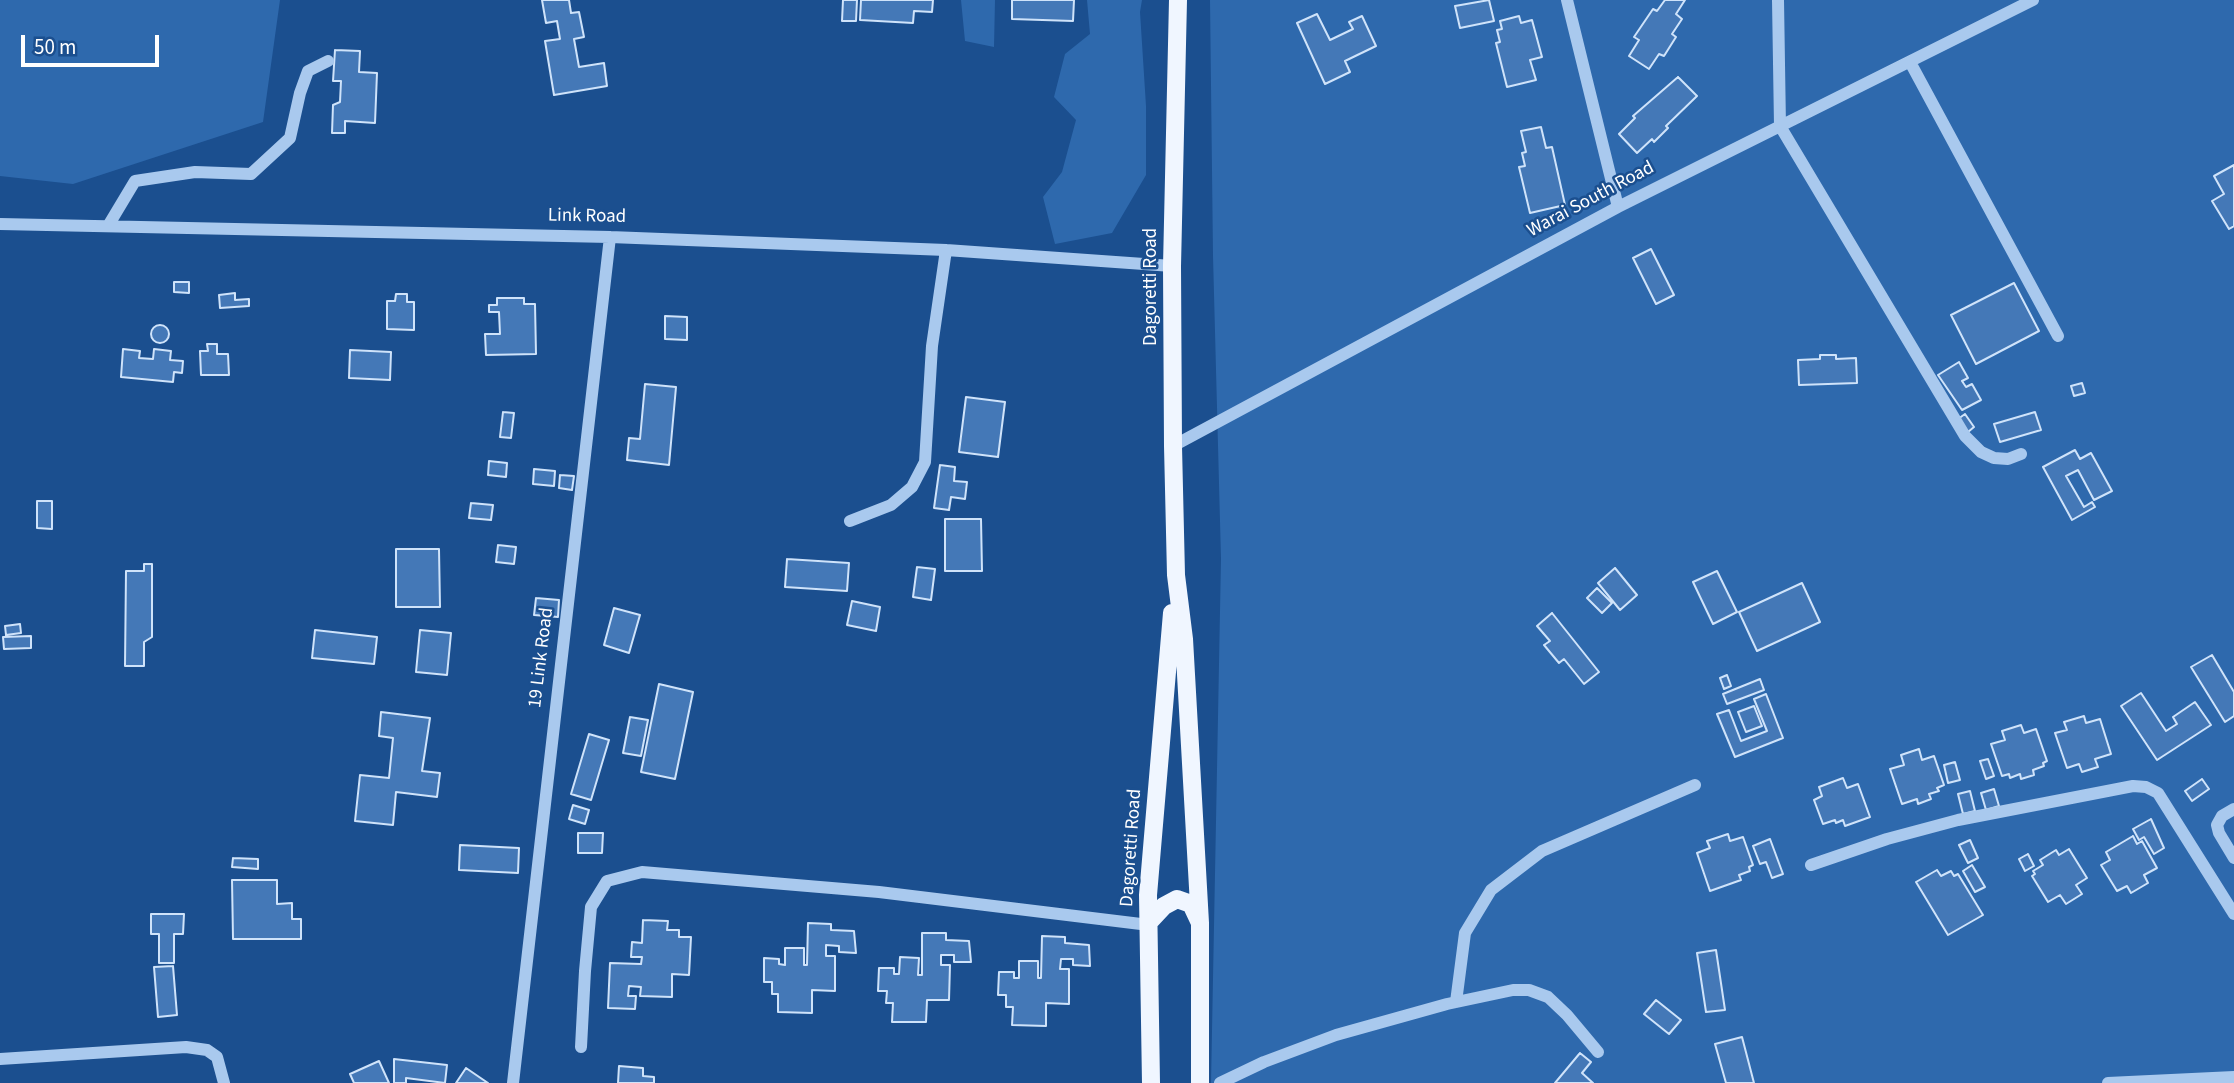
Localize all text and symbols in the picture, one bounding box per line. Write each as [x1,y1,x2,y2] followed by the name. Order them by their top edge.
[24,21,163,65] scale bar
[34,32,76,62] text: 50 m
[1524,157,1658,243] street label: Warai South Road
[548,205,626,229] street label: Link Road
[1141,228,1163,346] street label: Dagoretti Road
[525,607,559,709] street label: 19 Link Road
[1117,788,1147,908] street label: Dagoretti Road

